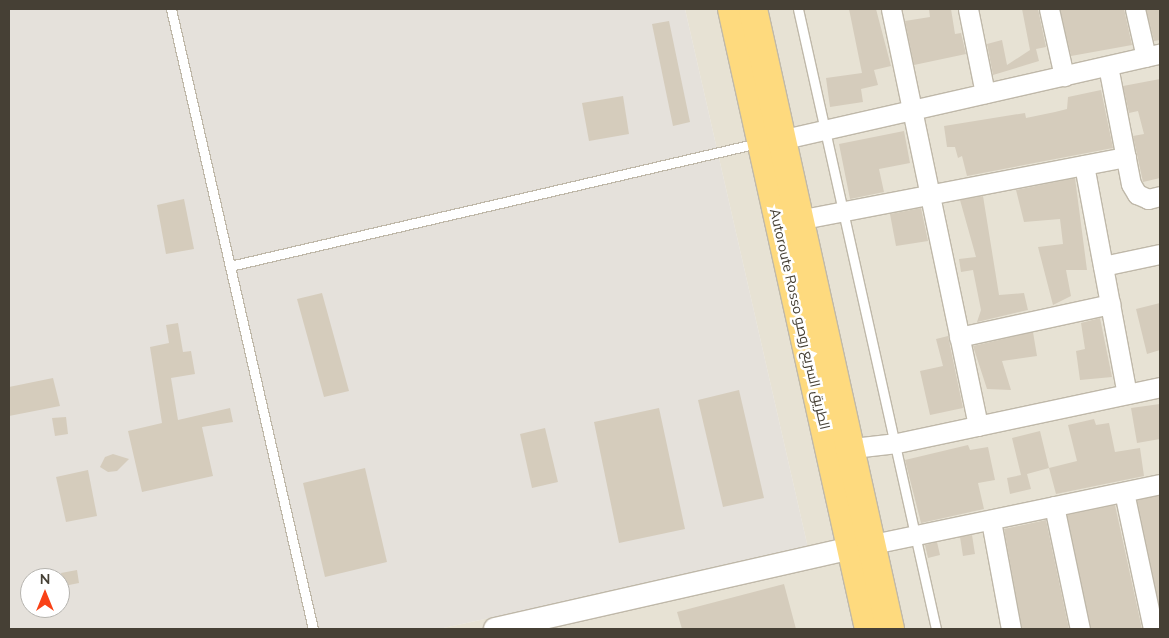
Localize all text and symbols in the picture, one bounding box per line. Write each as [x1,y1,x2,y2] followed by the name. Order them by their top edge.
[766,207,834,431] street label: Autoroute Rosso الطريق السريع روصو
[20,568,70,618] north arrow
[40,570,50,588] text: N

